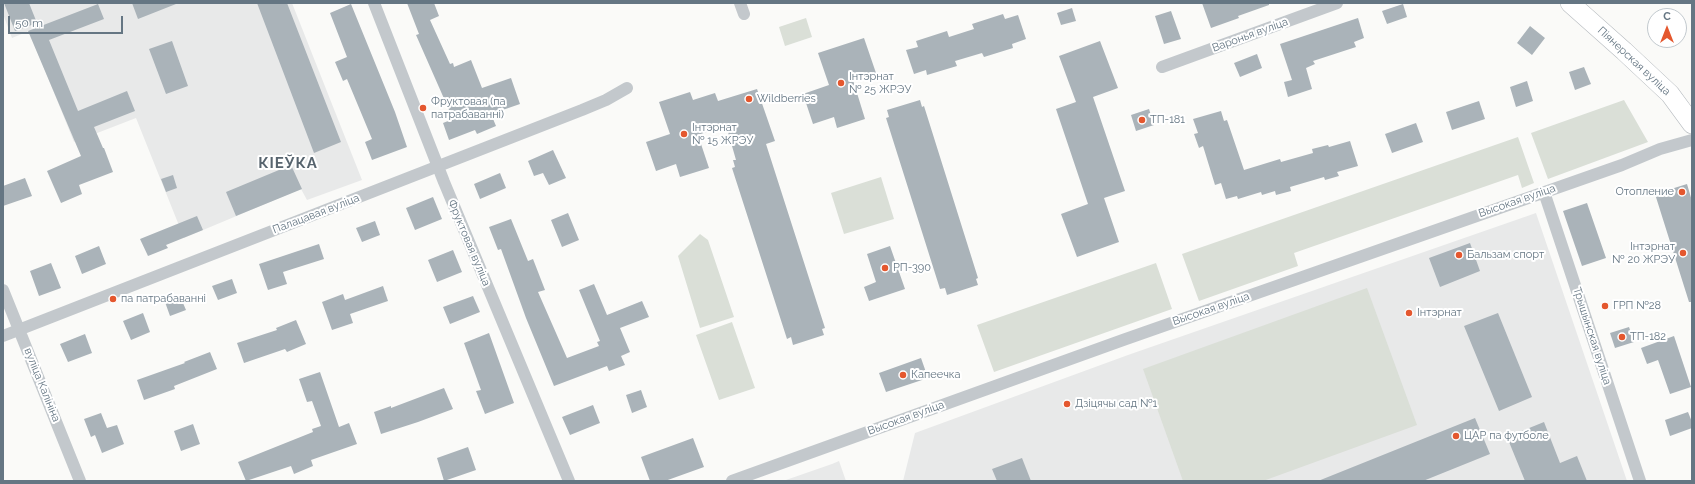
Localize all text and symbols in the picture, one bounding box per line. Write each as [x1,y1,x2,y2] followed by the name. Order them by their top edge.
[10,8,125,34] scale bar
[1647,8,1687,48] north arrow
[1663,10,1671,23] text: С
[1210,15,1290,55] street label: Варонья вуліца
[15,16,43,30] text: 50 m
[1595,24,1673,98] street label: Піянерская вуліца
[849,70,911,96] place label: Інтэрнат № 25 ЖРЭУ
[836,78,846,88] marker: Інтэрнат № 25 ЖРЭУ
[757,92,816,106] place label: Wildberries
[744,94,754,104] marker: Wildberries
[431,95,506,121] place label: Фруктовая (па патрабаванні)
[418,103,428,113] marker: Фруктовая (па патрабаванні)
[1150,113,1185,127] place label: ТП-181
[1137,115,1147,125] marker: ТП-181
[692,121,753,147] place label: Інтэрнат № 15 ЖРЭУ
[679,129,689,139] marker: Інтэрнат № 15 ЖРЭУ
[258,154,318,172] district label: КІЕЎКА
[1477,182,1557,220] street label: Высокая вуліца
[1616,185,1674,199] place label: Отопление
[1677,187,1687,197] marker: Отопление
[271,191,361,237] street label: Палацавая вуліца
[445,198,493,288] street label: Фруктовая вуліца
[1612,240,1675,266] place label: Інтэрнат № 20 ЖРЭУ
[1467,248,1544,262] place label: Бальзам спорт
[1678,248,1688,258] marker: Інтэрнат № 20 ЖРЭУ
[1454,250,1464,260] marker: Бальзам спорт
[893,261,931,275] place label: РП-390
[880,263,890,273] marker: РП-390
[1570,286,1614,386] street label: Трышынская вуліца
[1171,290,1251,328] street label: Высокая вуліца
[121,292,206,306] place label: па патрабаванні
[108,294,118,304] marker: па патрабаванні
[1613,299,1661,313] place label: ГРП №28
[1600,301,1610,311] marker: ГРП №28
[1417,306,1462,320] place label: Інтэрнат
[1404,308,1414,318] marker: Інтэрнат
[1630,330,1666,344] place label: ТП-182
[1617,332,1627,342] marker: ТП-182
[21,346,63,424] street label: вуліца Калініна
[911,368,960,382] place label: Капеечка
[898,370,908,380] marker: Капеечка
[1075,397,1157,411] place label: Дзіцячы сад №1
[866,398,946,438] street label: Высокая вуліца
[1062,399,1072,409] marker: Дзіцячы сад №1
[1464,429,1549,443] place label: ЦАР па футболе
[1451,431,1461,441] marker: ЦАР па футболе

